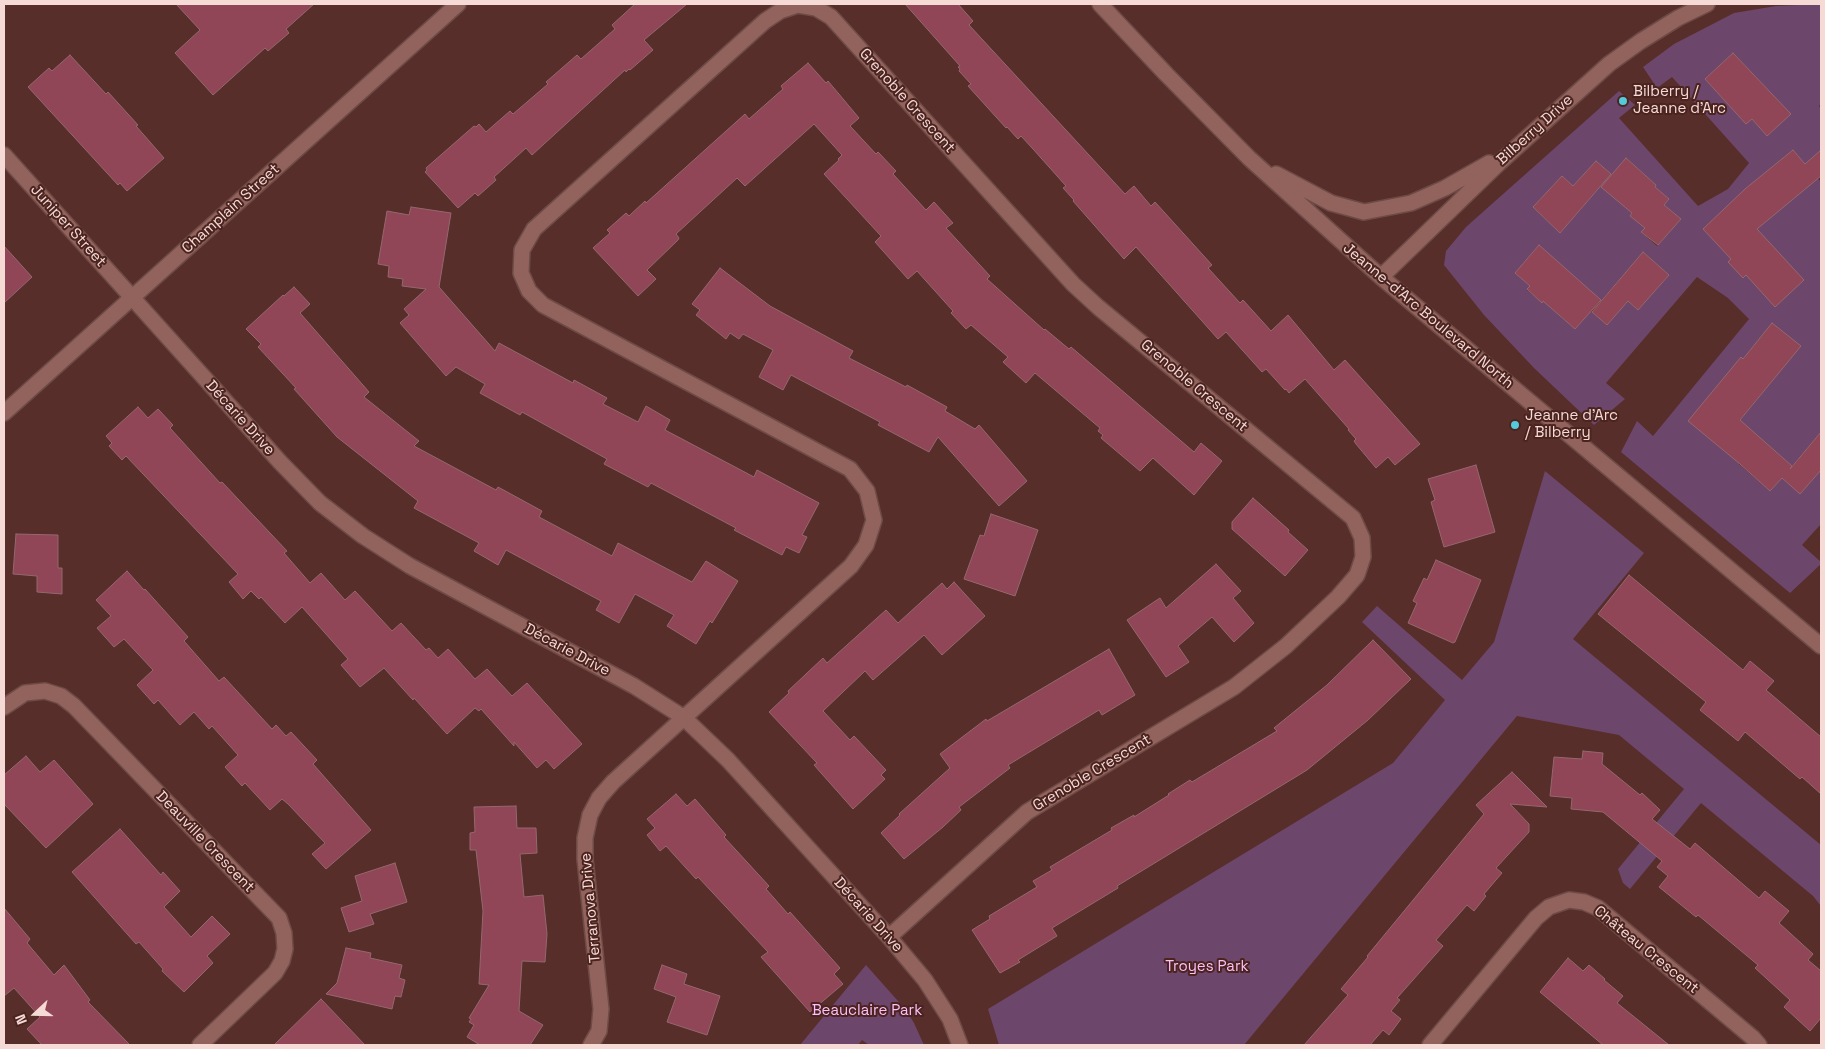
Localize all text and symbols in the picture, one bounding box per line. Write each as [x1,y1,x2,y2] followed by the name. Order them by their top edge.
[855,45,959,157] street label: Grenoble Crescent
[1633,83,1726,118] place label: Bilberry / Jeanne d'Arc
[1493,91,1577,169] street label: Bilberry Drive
[1617,95,1629,107] marker: Bilberry / Jeanne d'Arc
[179,161,283,257] street label: Champlain Street
[26,181,110,271] street label: Juniper Street
[1339,239,1517,393] street label: Jeanne-d'Arc Boulevard North
[1137,336,1251,436] street label: Grenoble Crescent
[202,377,278,459] street label: Décarie Drive
[1525,407,1618,442] place label: Jeanne d'Arc / Bilberry
[1509,419,1521,431] marker: Jeanne d'Arc / Bilberry
[521,620,613,680] street label: Décarie Drive
[1030,731,1154,815] street label: Grenoble Crescent
[152,788,258,896] street label: Deauville Crescent
[577,852,605,964] street label: Terranova Drive
[830,874,906,956] street label: Décarie Drive
[1590,902,1702,998] street label: Château Crescent
[1165,958,1249,976] park label: Troyes Park
[10,989,60,1039] north arrow
[812,1002,922,1020] park label: Beauclaire Park
[11,1012,31,1027] text: N

